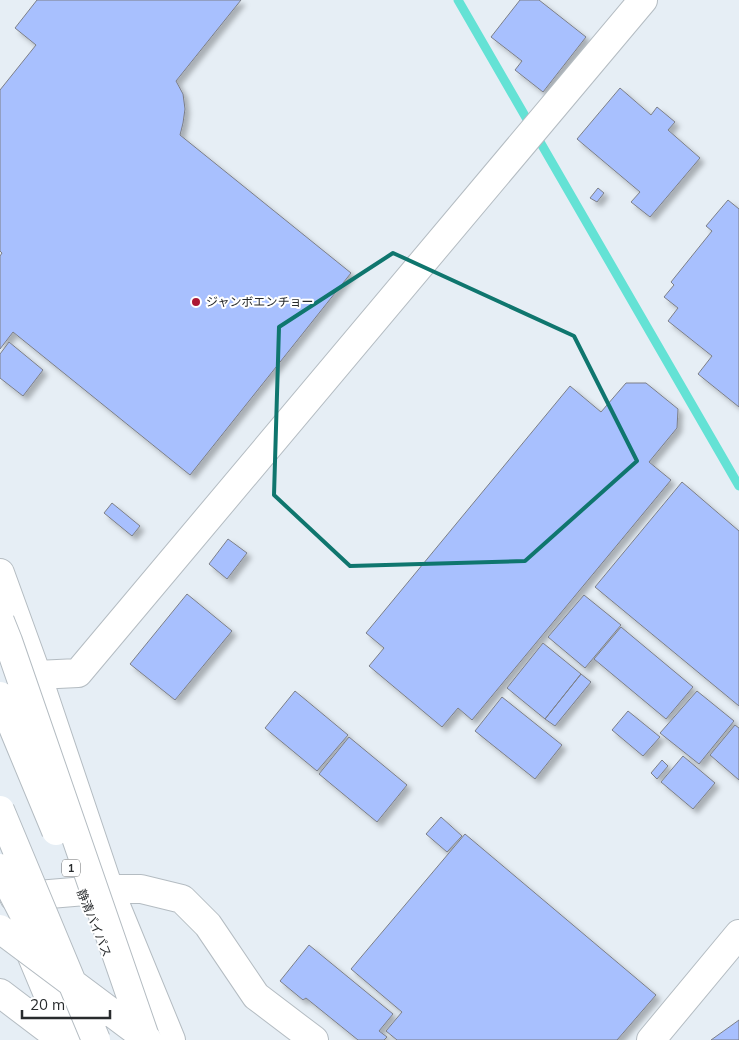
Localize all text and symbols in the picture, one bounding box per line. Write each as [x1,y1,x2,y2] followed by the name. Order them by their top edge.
[206,294,313,309] place label: ジャンボエンチョー
[190,296,202,308] marker: ジャンボエンチョー
[62,860,80,876] road number: 1
[74,887,115,959] street label: 静清バイパス
[22,988,110,1020] scale bar
[30,995,65,1014] text: 20 m

